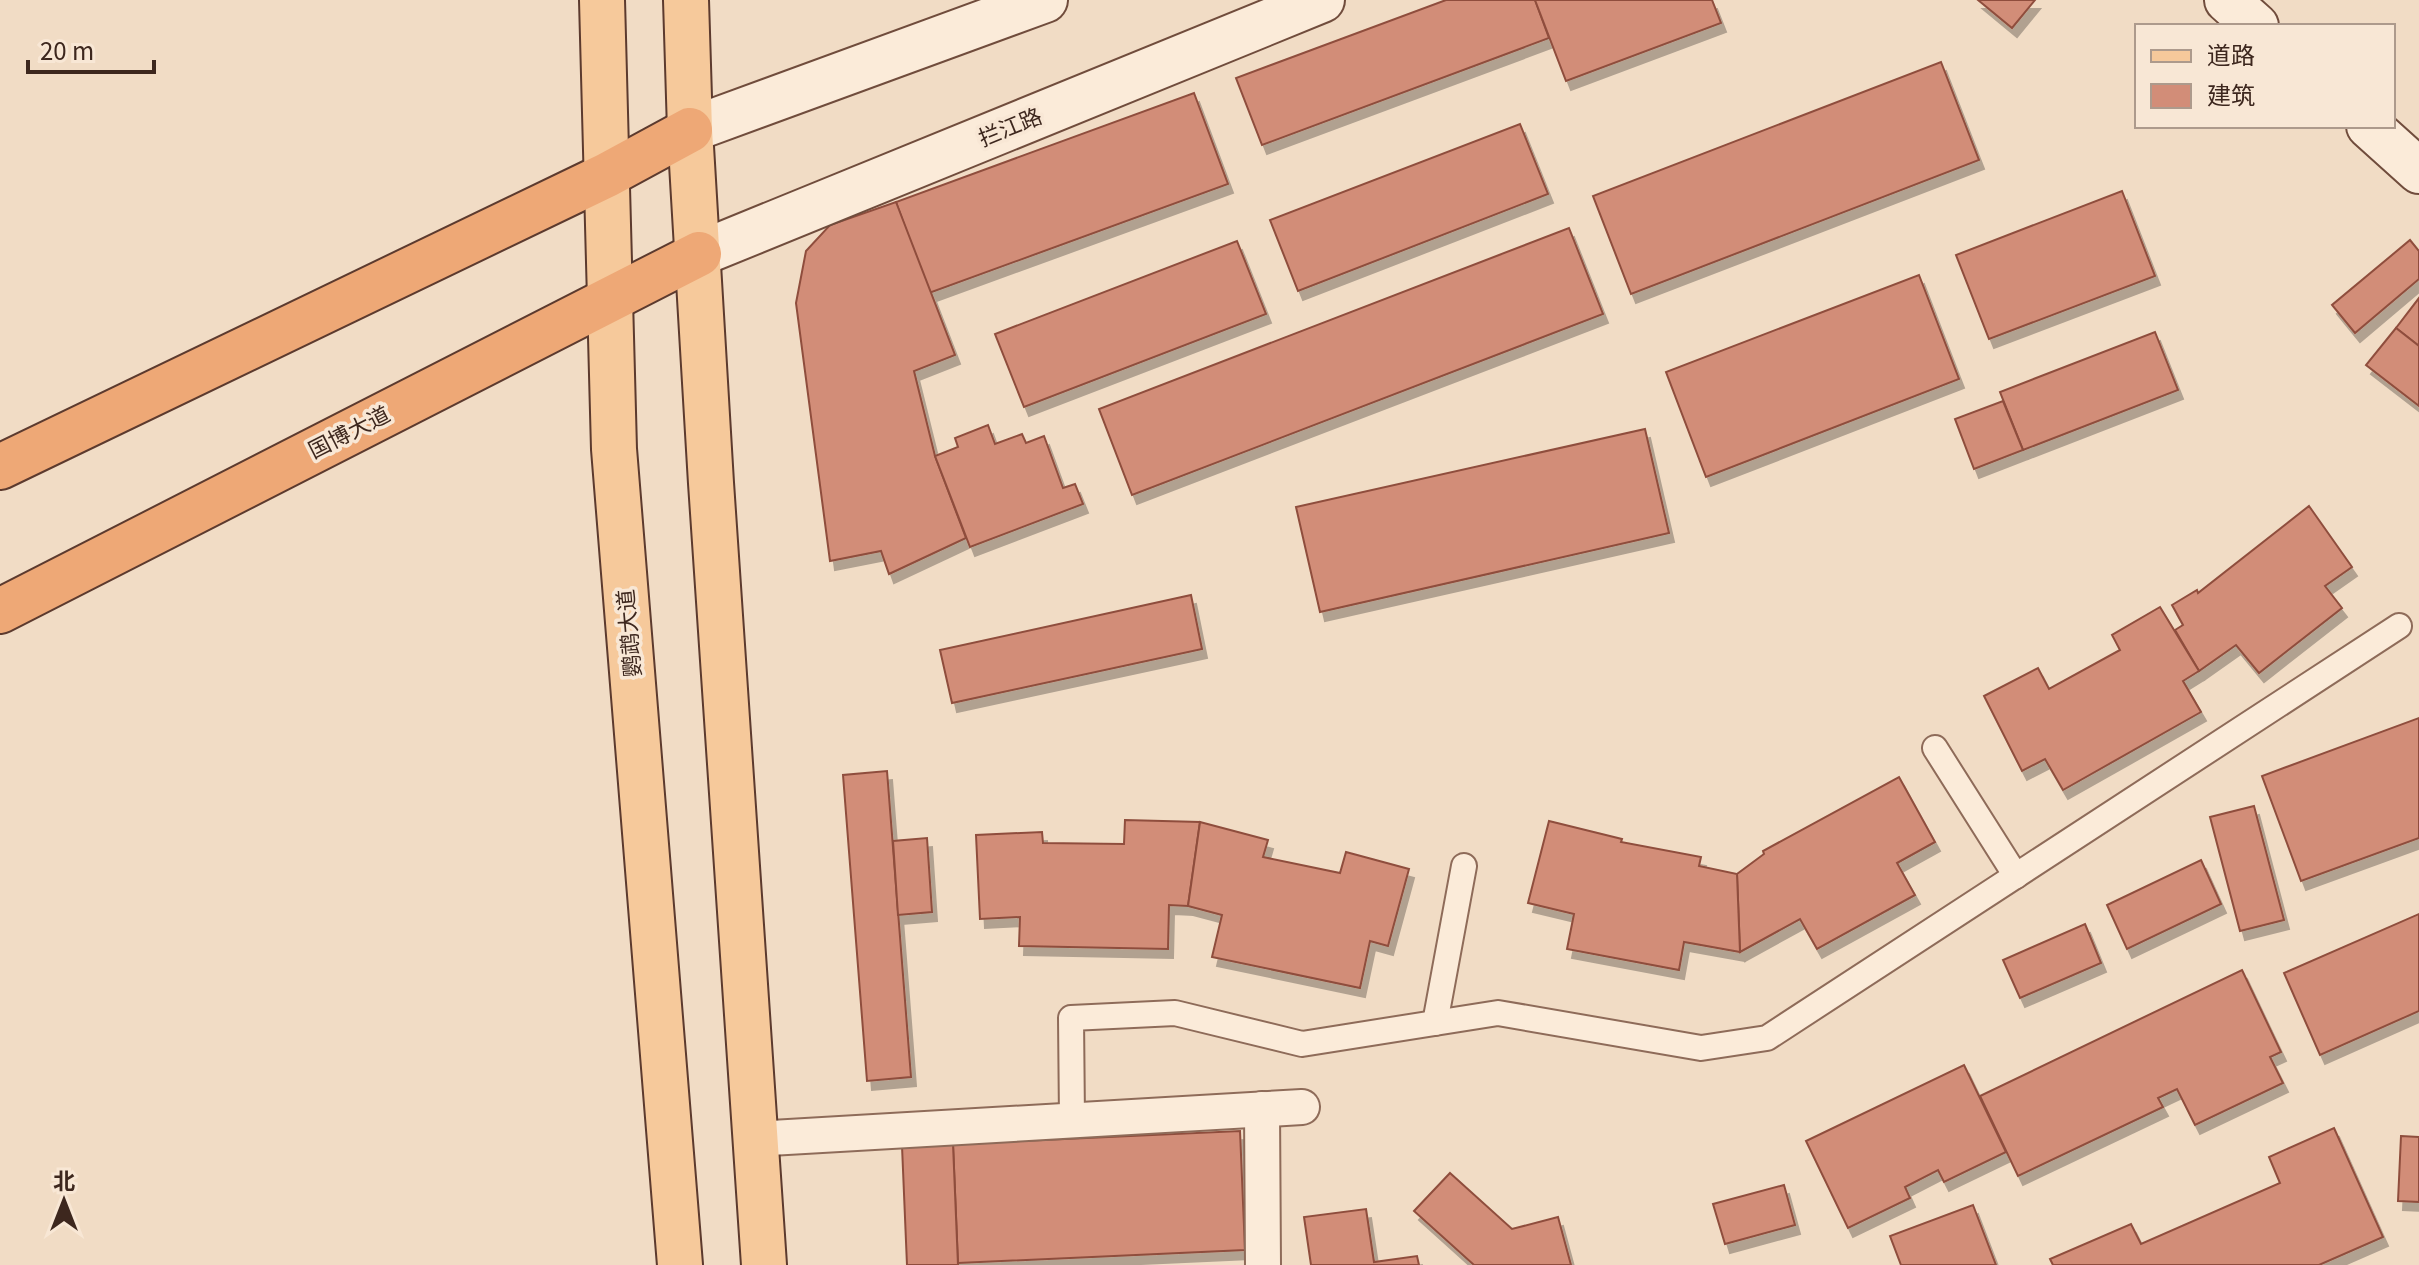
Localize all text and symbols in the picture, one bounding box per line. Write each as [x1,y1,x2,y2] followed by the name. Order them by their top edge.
[28,24,154,74] scale bar
[2135,24,2395,128] legend
[40,32,94,67] text: 20 m
[2207,36,2255,71] text: 道路
[2207,76,2255,111] text: 建筑
[973,98,1046,152] street label: 拦江路
[302,396,395,464] street label: 国博大道
[607,588,647,678] street label: 鹦鹉大道
[24,1161,104,1241] north arrow
[53,1163,75,1195] text: 北

